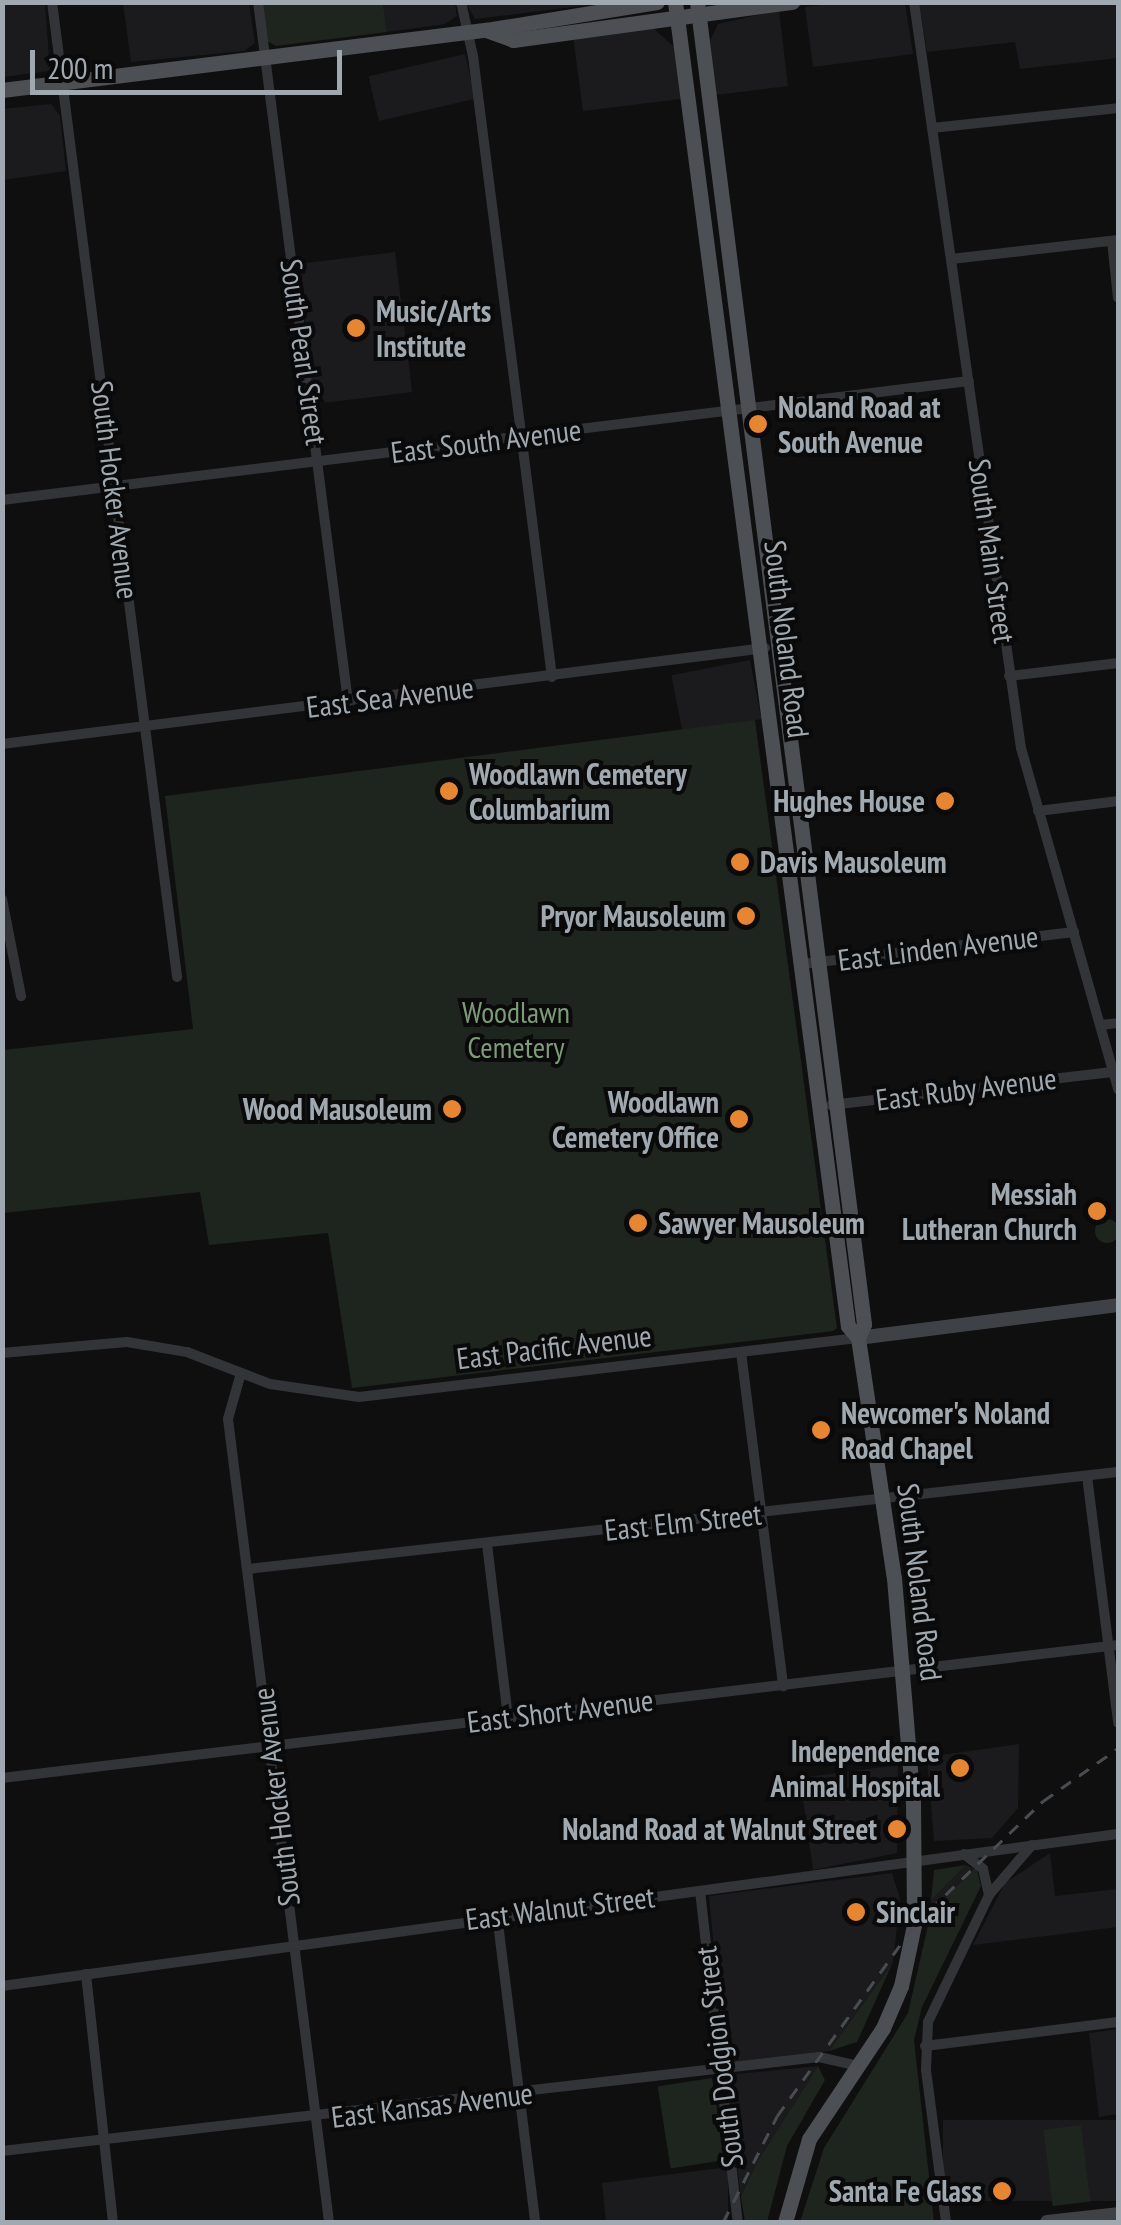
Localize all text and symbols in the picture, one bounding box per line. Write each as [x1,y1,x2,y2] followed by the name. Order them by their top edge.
[35,30,348,92] scale bar
[47,48,113,87] text: 200 m
[273,257,335,447] street label: South Pearl Street
[376,293,491,364] place label: Music/Arts Institute
[345,317,367,339] marker: Music/Arts Institute
[84,378,146,602] street label: South Hocker Avenue
[778,389,940,460] place label: Noland Road at South Avenue
[388,411,584,471] street label: East South Avenue
[747,413,769,435] marker: Noland Road at South Avenue
[961,456,1023,646] street label: South Main Street
[757,538,817,740] street label: South Noland Road
[304,669,476,725] street label: East Sea Avenue
[469,756,687,826] place label: Woodlawn Cemetery Columbarium
[438,780,460,802] marker: Woodlawn Cemetery Columbarium
[773,783,925,819] place label: Hughes House
[934,790,956,812] marker: Hughes House
[760,844,947,880] place label: Davis Mausoleum
[729,851,751,873] marker: Davis Mausoleum
[541,898,726,934] place label: Pryor Mausoleum
[735,905,757,927] marker: Pryor Mausoleum
[835,918,1041,978] street label: East Linden Avenue
[462,994,570,1064] park label: Woodlawn Cemetery
[873,1060,1059,1118] street label: East Ruby Avenue
[551,1084,719,1154] place label: Woodlawn Cemetery Office
[243,1091,432,1127] place label: Wood Mausoleum
[441,1098,463,1120] marker: Wood Mausoleum
[728,1108,750,1130] marker: Woodlawn Cemetery Office
[902,1176,1077,1246] place label: Messiah Lutheran Church
[1086,1200,1108,1222] marker: Messiah Lutheran Church
[658,1205,865,1241] place label: Sawyer Mausoleum
[627,1212,649,1234] marker: Sawyer Mausoleum
[454,1317,654,1377] street label: East Pacific Avenue
[841,1395,1050,1466] place label: Newcomer's Noland Road Chapel
[810,1419,832,1441] marker: Newcomer's Noland Road Chapel
[890,1481,950,1683] street label: South Noland Road
[603,1496,763,1548] street label: East Elm Street
[464,1682,656,1740] street label: East Short Avenue
[245,1685,307,1909] street label: South Hocker Avenue
[771,1733,940,1804] place label: Independence Animal Hospital
[949,1757,971,1779] marker: Independence Animal Hospital
[562,1811,877,1847] place label: Noland Road at Walnut Street
[886,1818,908,1840] marker: Noland Road at Walnut Street
[463,1879,657,1937] street label: East Walnut Street
[876,1894,955,1930] place label: Sinclair
[845,1901,867,1923] marker: Sinclair
[688,1944,750,2170] street label: South Dodgion Street
[329,2075,535,2135] street label: East Kansas Avenue
[828,2173,982,2209] place label: Santa Fe Glass
[991,2180,1013,2202] marker: Santa Fe Glass

